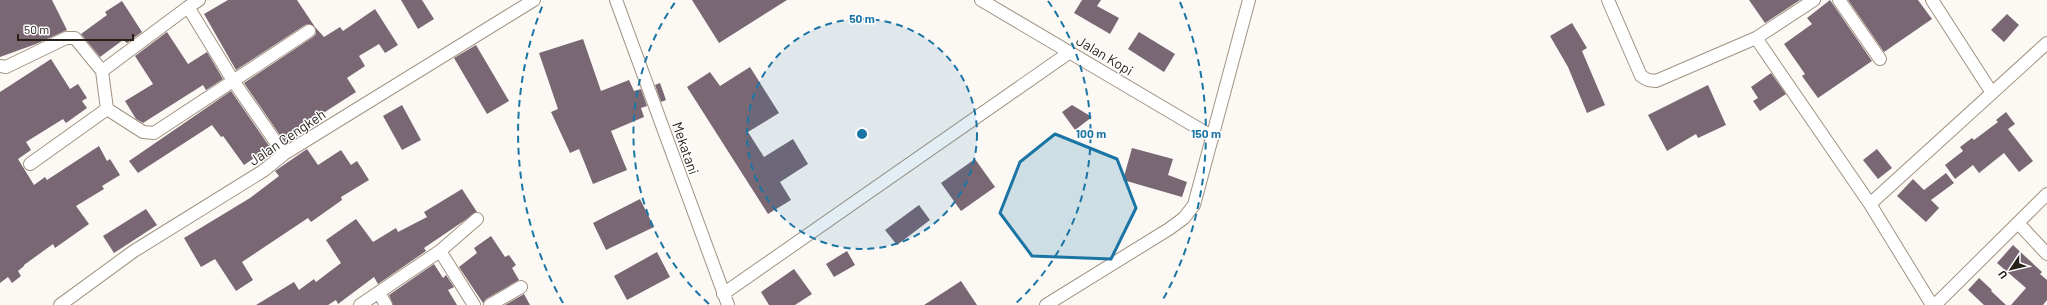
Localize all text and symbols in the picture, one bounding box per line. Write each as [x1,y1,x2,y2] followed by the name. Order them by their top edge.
[849,11,875,25] text: 50 m
[18,16,133,42] scale bar
[24,22,49,36] text: 50 m
[1074,31,1136,79] street label: Jalan Kopi
[245,105,329,169] street label: Jalan Cengkeh
[669,119,703,177] street label: Mekatani
[1076,126,1106,140] text: 100 m
[1191,126,1221,140] text: 150 m
[855,127,869,141] centre of rings
[1991,249,2031,289] north arrow
[1995,268,2010,282] text: U

